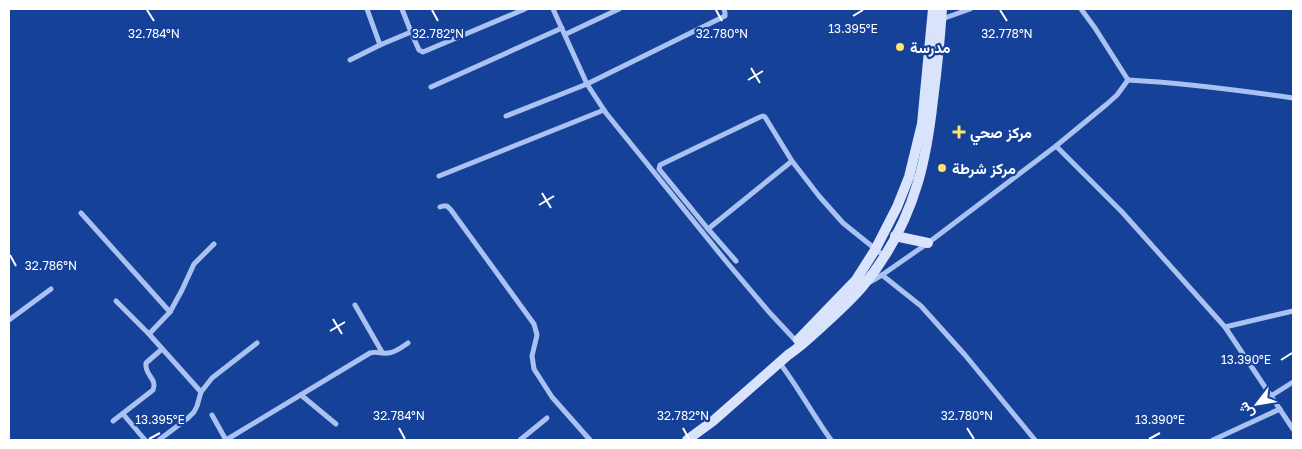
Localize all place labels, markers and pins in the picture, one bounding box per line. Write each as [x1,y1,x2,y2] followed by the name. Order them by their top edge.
[910,38,951,57] place label: مدرسة
[894,41,906,53] marker: مدرسة
[970,123,1032,146] place label: مركز صحي
[952,125,966,139] marker: مركز صحي
[952,159,1016,178] place label: مركز شرطة
[936,162,948,174] marker: مركز شرطة

